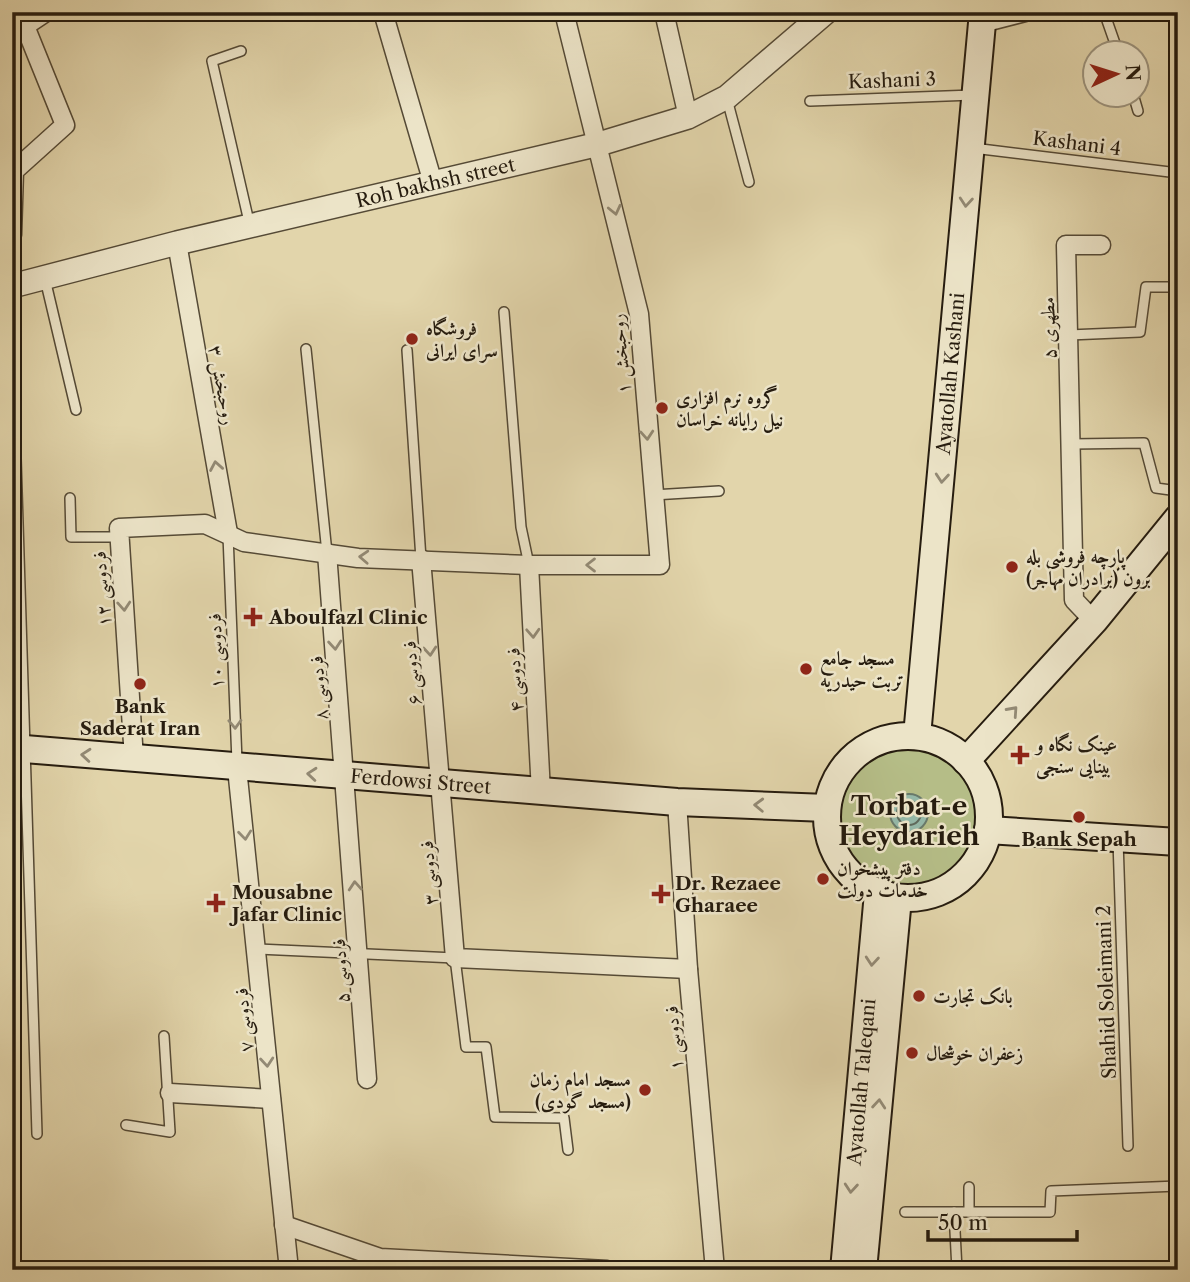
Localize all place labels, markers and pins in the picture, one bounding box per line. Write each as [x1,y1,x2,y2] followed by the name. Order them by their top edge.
[425,316,498,363] place label: فروشگاه سرای ایرانی
[404,331,420,347] marker: فروشگاه سرای ایرانی
[676,385,783,433] place label: گروه نرم افزاری نیل رایانه خراسان
[654,400,670,416] marker: گروه نرم افزاری نیل رایانه خراسان
[1026,545,1151,591] place label: پارچه فروشی بله برون (برادران مهاجر)
[1004,559,1020,575] marker: پارچه فروشی بله برون (برادران مهاجر)
[268,606,428,629] place label: Aboulfazl Clinic
[243,607,263,627] marker: Aboulfazl Clinic
[820,647,904,692] place label: مسجد جامع تربت حیدریه
[798,661,814,677] marker: مسجد جامع تربت حیدریه
[132,676,148,692] marker: Bank Saderat Iran
[80,695,200,740] place label: Bank Saderat Iran
[1034,732,1117,780] place label: عینک نگاه و بینایی سنجی
[1010,745,1030,765] marker: عینک نگاه و بینایی سنجی
[1071,809,1087,825] marker: Bank Sepah
[1021,828,1137,851] place label: Bank Sepah
[837,857,928,902] place label: دفتر پیشخوان خدمات دولت
[815,871,831,887] marker: دفتر پیشخوان خدمات دولت
[675,872,781,917] place label: Dr. Rezaee Gharaee
[229,881,342,926] place label: Mousabne Jafar Clinic
[653,886,669,902] marker: Dr. Rezaee Gharaee
[206,893,226,913] marker: Mousabne Jafar Clinic
[933,985,1013,1008] place label: بانک تجارت
[911,988,927,1004] marker: بانک تجارت
[926,1042,1024,1066] place label: زعفران خوشحال
[904,1045,920,1061] marker: زعفران خوشحال
[530,1068,631,1114] place label: مسجد امام زمان (مسجد گودی)
[637,1082,653,1098] marker: مسجد امام زمان (مسجد گودی)

